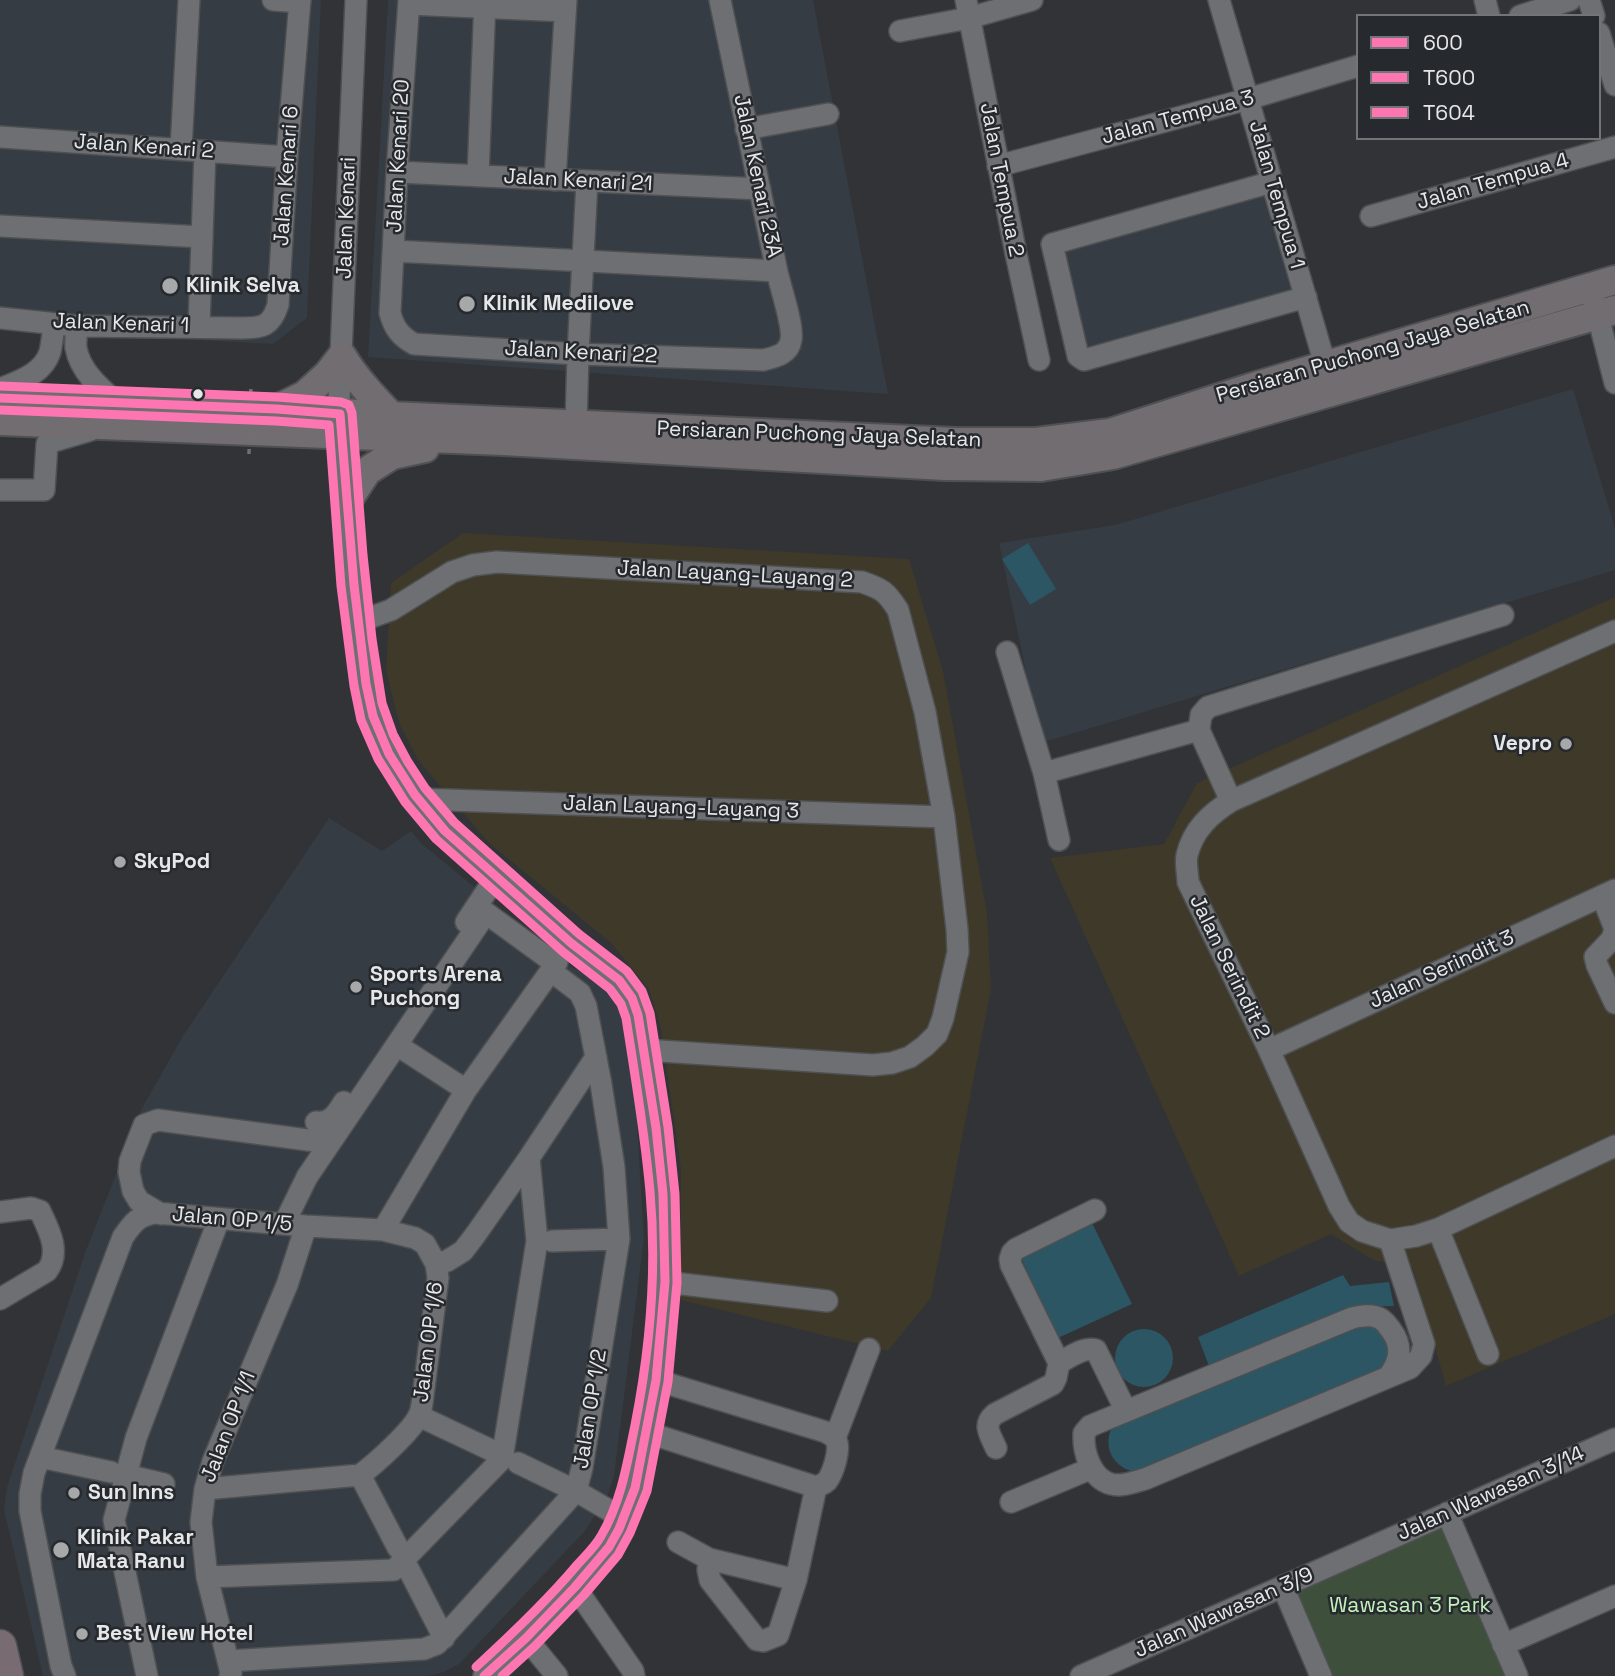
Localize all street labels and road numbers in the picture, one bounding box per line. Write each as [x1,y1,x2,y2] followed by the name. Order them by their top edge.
[382,79,416,233] street label: Jalan Kenari 20
[1099,86,1257,150] street label: Jalan Tempua 3
[727,92,787,260] street label: Jalan Kenari 23A
[974,101,1028,259] street label: Jalan Tempua 2
[270,105,304,247] street label: Jalan Kenari 6
[1243,118,1309,272] street label: Jalan Tempua 1
[73,130,215,164] street label: Jalan Kenari 2
[1414,148,1572,216] street label: Jalan Tempua 4
[332,156,362,280] street label: Jalan Kenari
[503,165,653,197] street label: Jalan Kenari 21
[1213,295,1533,409] street label: Persiaran Puchong Jaya Selatan
[52,309,190,339] street label: Jalan Kenari 1
[504,336,658,370] street label: Jalan Kenari 22
[656,417,982,453] street label: Persiaran Puchong Jaya Selatan
[616,556,854,594] street label: Jalan Layang-Layang 2
[563,791,799,825] street label: Jalan Layang-Layang 3
[1183,891,1275,1043] street label: Jalan Serindit 2
[1365,925,1519,1015] street label: Jalan Serindit 3
[171,1202,293,1238] street label: Jalan OP 1/5
[409,1280,449,1404] street label: Jalan OP 1/6
[569,1347,613,1471] street label: Jalan OP 1/2
[196,1368,262,1486] street label: Jalan OP 1/1
[1394,1441,1588,1547] street label: Jalan Wawasan 3/14
[1131,1562,1317,1664] street label: Jalan Wawasan 3/9

